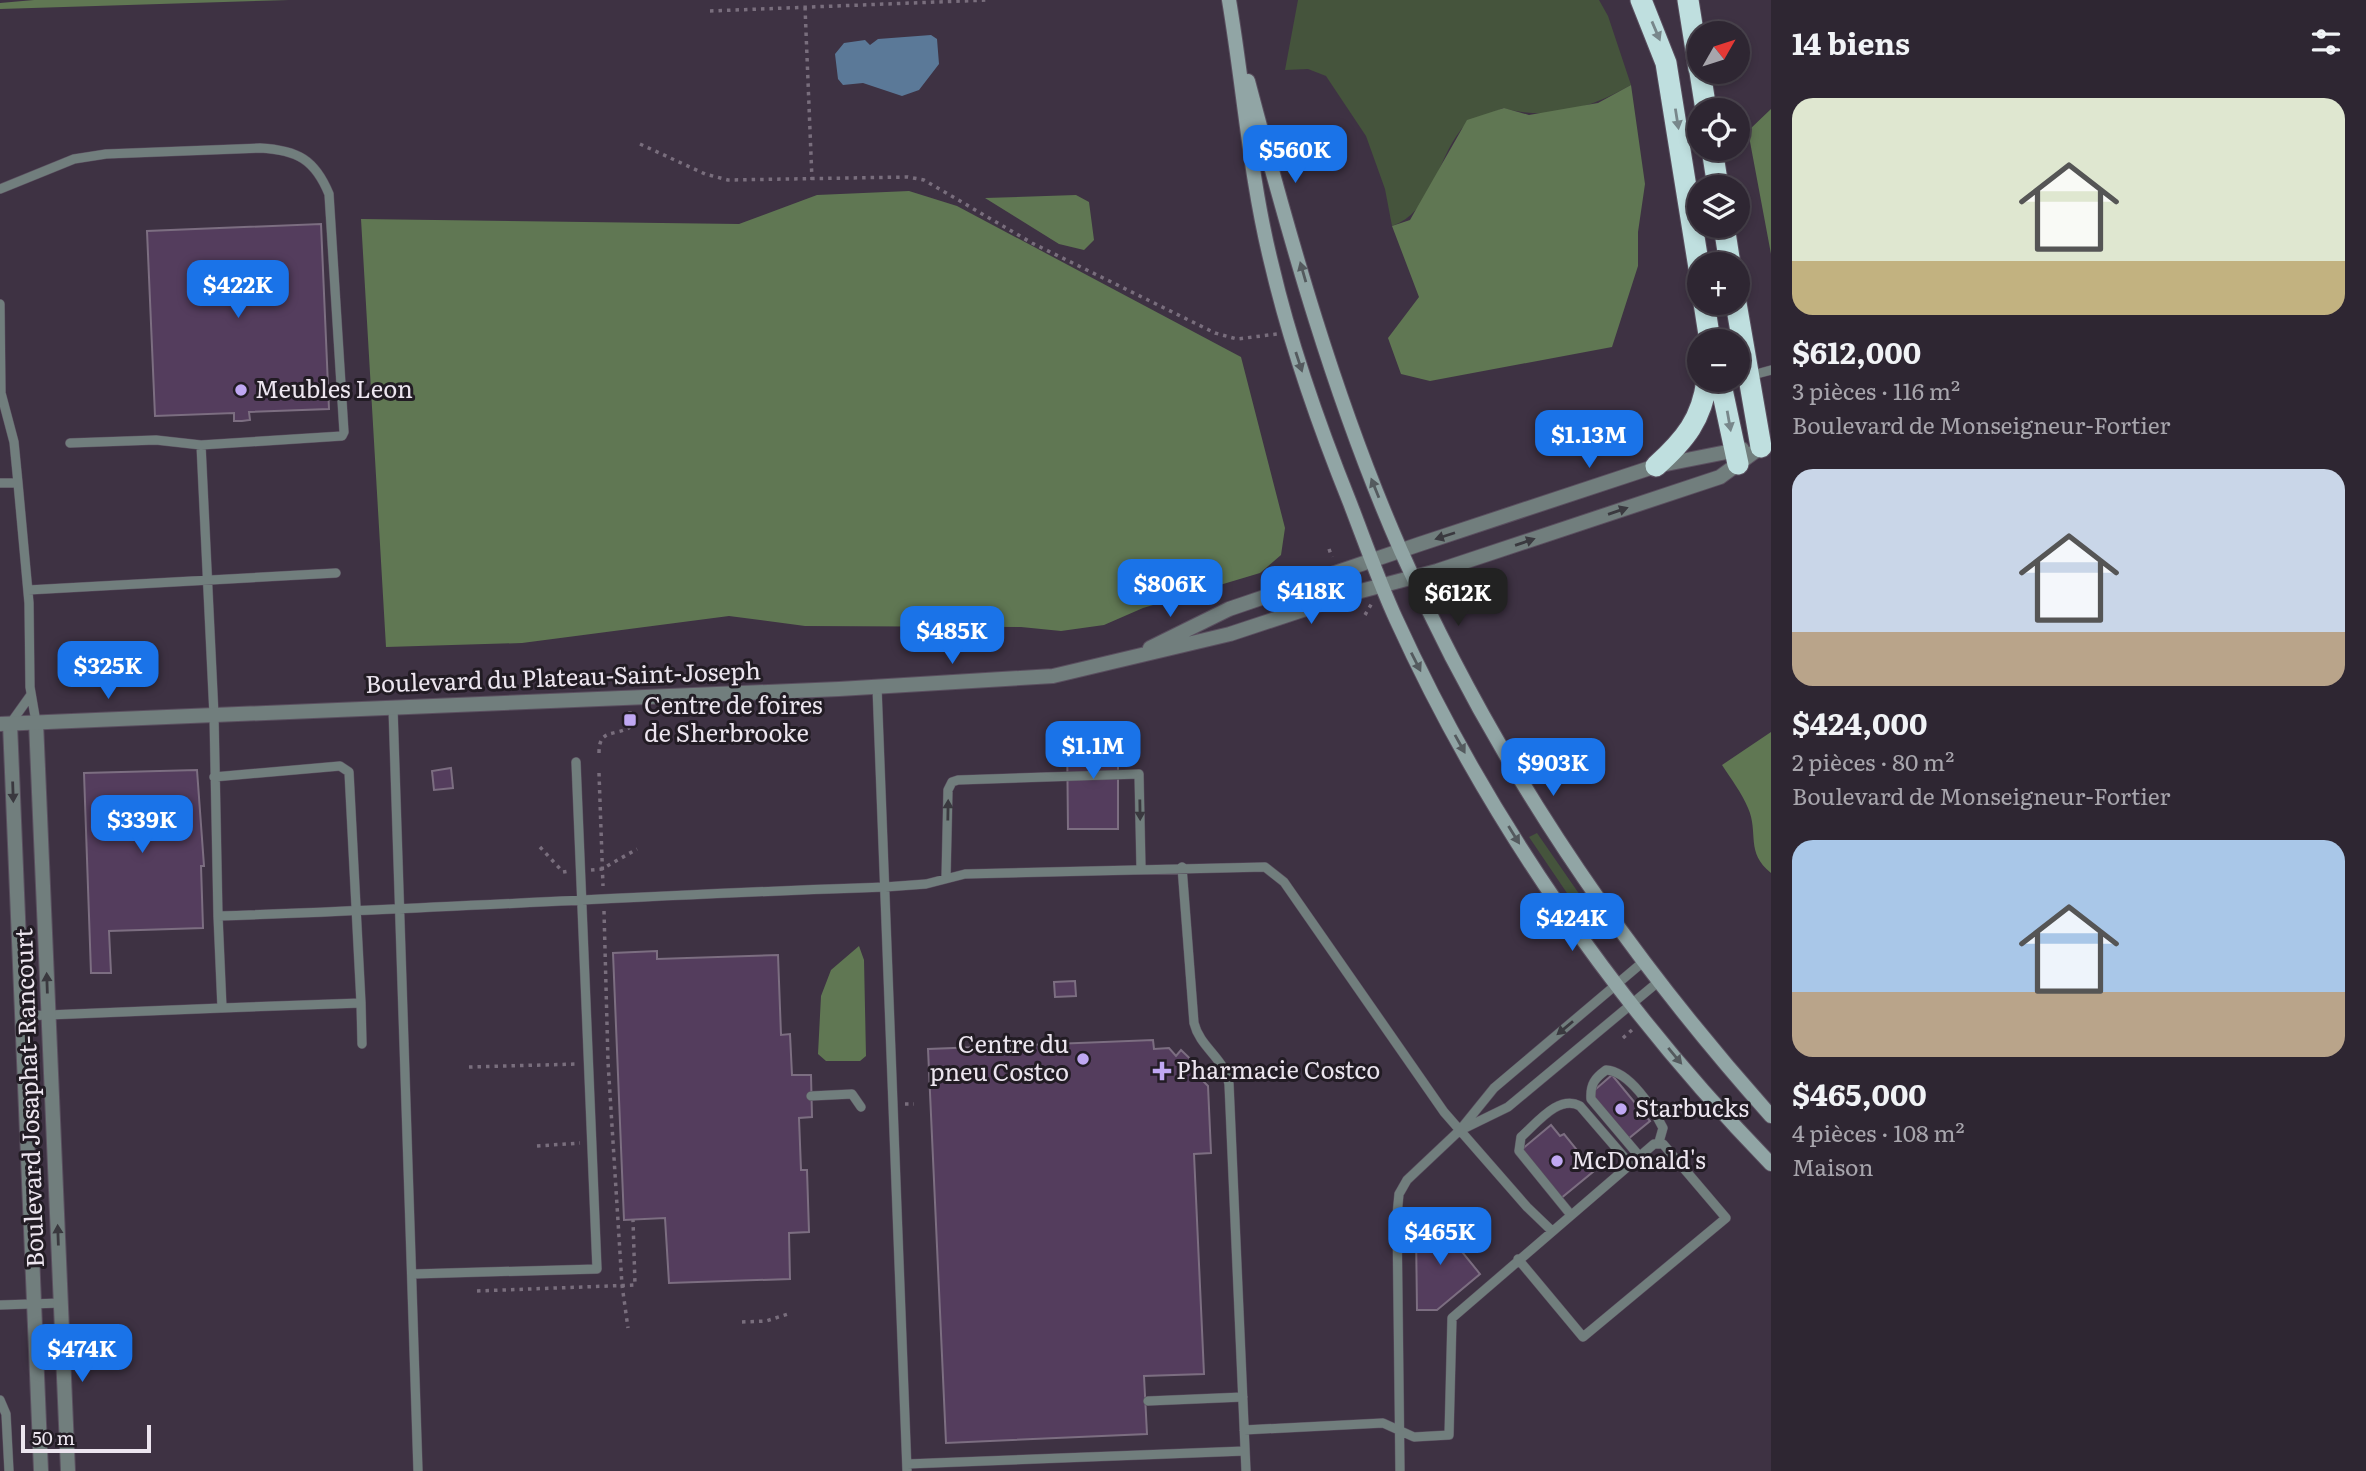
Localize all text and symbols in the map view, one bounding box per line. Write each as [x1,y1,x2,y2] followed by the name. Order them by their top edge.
[1792,20,1910,64] text: 14 biens
[1650,21,1661,42] one-way arrow
[1687,21,1750,84] north arrow
[1687,21,1750,392] map controls
[2307,23,2345,61] icon: filters
[1687,98,1750,161] button: locate
[1672,108,1683,130] one-way arrow
[1246,125,1344,185] pin: $560K
[1259,131,1331,165] text: $560K
[2006,144,2132,270] icon: home
[1687,175,1750,238] button: layers
[1687,252,1750,315] button: +
[189,260,287,320] pin: $422K
[1297,262,1307,283] one-way arrow
[203,266,273,300] text: $422K
[1687,329,1750,392] button: −
[1792,329,1921,373] text: $612,000
[1294,352,1304,373] one-way arrow
[255,370,413,405] place label: Meubles Leon
[1792,373,1960,407] text: 3 pièces · 116 m²
[233,382,249,398] marker: Meubles Leon
[1792,407,2170,441] text: Boulevard de Monseigneur-Fortier
[1532,410,1646,470] pin: $1.13M
[1724,410,1735,432] one-way arrow
[1551,416,1627,450] text: $1.13M
[1369,478,1381,498] one-way arrow
[1608,505,1629,516] one-way arrow
[2006,515,2132,641] icon: home
[1434,531,1455,542] one-way arrow
[1515,536,1536,547] one-way arrow
[1121,560,1219,619] pin: $806K
[1134,565,1206,599] text: $806K
[1262,566,1360,626] pin: $418K
[1409,568,1507,628] pin: $612K
[1277,572,1345,606] text: $418K
[1424,574,1492,608] text: $612K
[903,606,1001,666] pin: $485K
[916,612,988,646] text: $485K
[59,642,157,701] pin: $325K
[74,647,142,681] text: $325K
[364,651,761,700] street label: Boulevard du Plateau-Saint-Joseph
[1410,652,1422,672] one-way arrow
[644,686,823,749] place label: Centre de foires de Sherbrooke
[1792,700,1927,744] text: $424,000
[622,712,638,728] marker: Centre de foires de Sherbrooke
[1044,722,1142,781] pin: $1.1M
[1062,727,1125,761] text: $1.1M
[1454,735,1466,754] one-way arrow
[1504,738,1602,798] pin: $903K
[1517,744,1589,778] text: $903K
[1792,744,1954,778] text: 2 pièces · 80 m²
[1792,778,2170,812] text: Boulevard de Monseigneur-Fortier
[8,782,19,804] one-way arrow
[93,796,191,855] pin: $339K
[942,798,953,820] one-way arrow
[1134,799,1146,821] one-way arrow
[107,801,177,835] text: $339K
[1507,825,1520,845] one-way arrow
[2006,886,2132,1012] icon: home
[1523,894,1621,953] pin: $424K
[1536,899,1608,933] text: $424K
[4,927,51,1269] street label: Boulevard Josaphat-Rancourt
[42,972,53,994] one-way arrow
[1556,1020,1573,1035] one-way arrow
[930,1025,1069,1088] place label: Centre du pneu Costco
[1667,1046,1682,1064] one-way arrow
[1075,1051,1091,1067] marker: Centre du pneu Costco
[1176,1051,1380,1086] place label: Pharmacie Costco
[1154,1063,1170,1079] marker: Pharmacie Costco
[1792,1071,1927,1115] text: $465,000
[1635,1089,1749,1124] place label: Starbucks
[1613,1101,1629,1117] marker: Starbucks
[1792,1115,1965,1149] text: 4 pièces · 108 m²
[1571,1141,1706,1176] place label: McDonald's
[1792,1149,1874,1183] text: Maison
[1549,1153,1565,1169] marker: McDonald's
[1391,1208,1489,1267] pin: $465K
[1404,1213,1476,1247] text: $465K
[53,1224,64,1246] one-way arrow
[33,1324,131,1384] pin: $474K
[47,1330,117,1364] text: $474K
[21,1422,150,1454] scale bar
[32,1423,75,1451] text: 50 m

